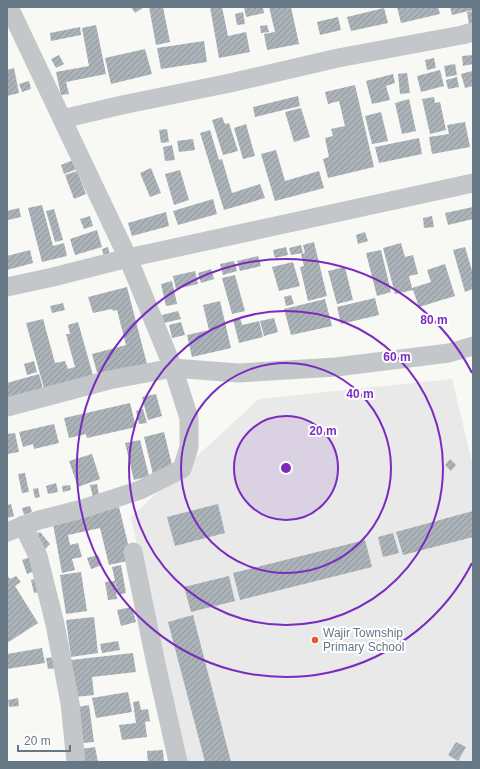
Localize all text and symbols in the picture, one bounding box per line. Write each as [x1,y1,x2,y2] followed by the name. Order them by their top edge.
[420,313,448,327] text: 80 m
[383,350,411,364] text: 60 m
[346,387,374,401] text: 40 m
[309,424,337,438] text: 20 m
[279,461,293,475] centre of rings
[323,626,404,654] place label: Wajir Township Primary School
[310,635,320,645] marker: Wajir Township Primary School
[18,727,70,753] scale bar
[24,734,51,748] text: 20 m

